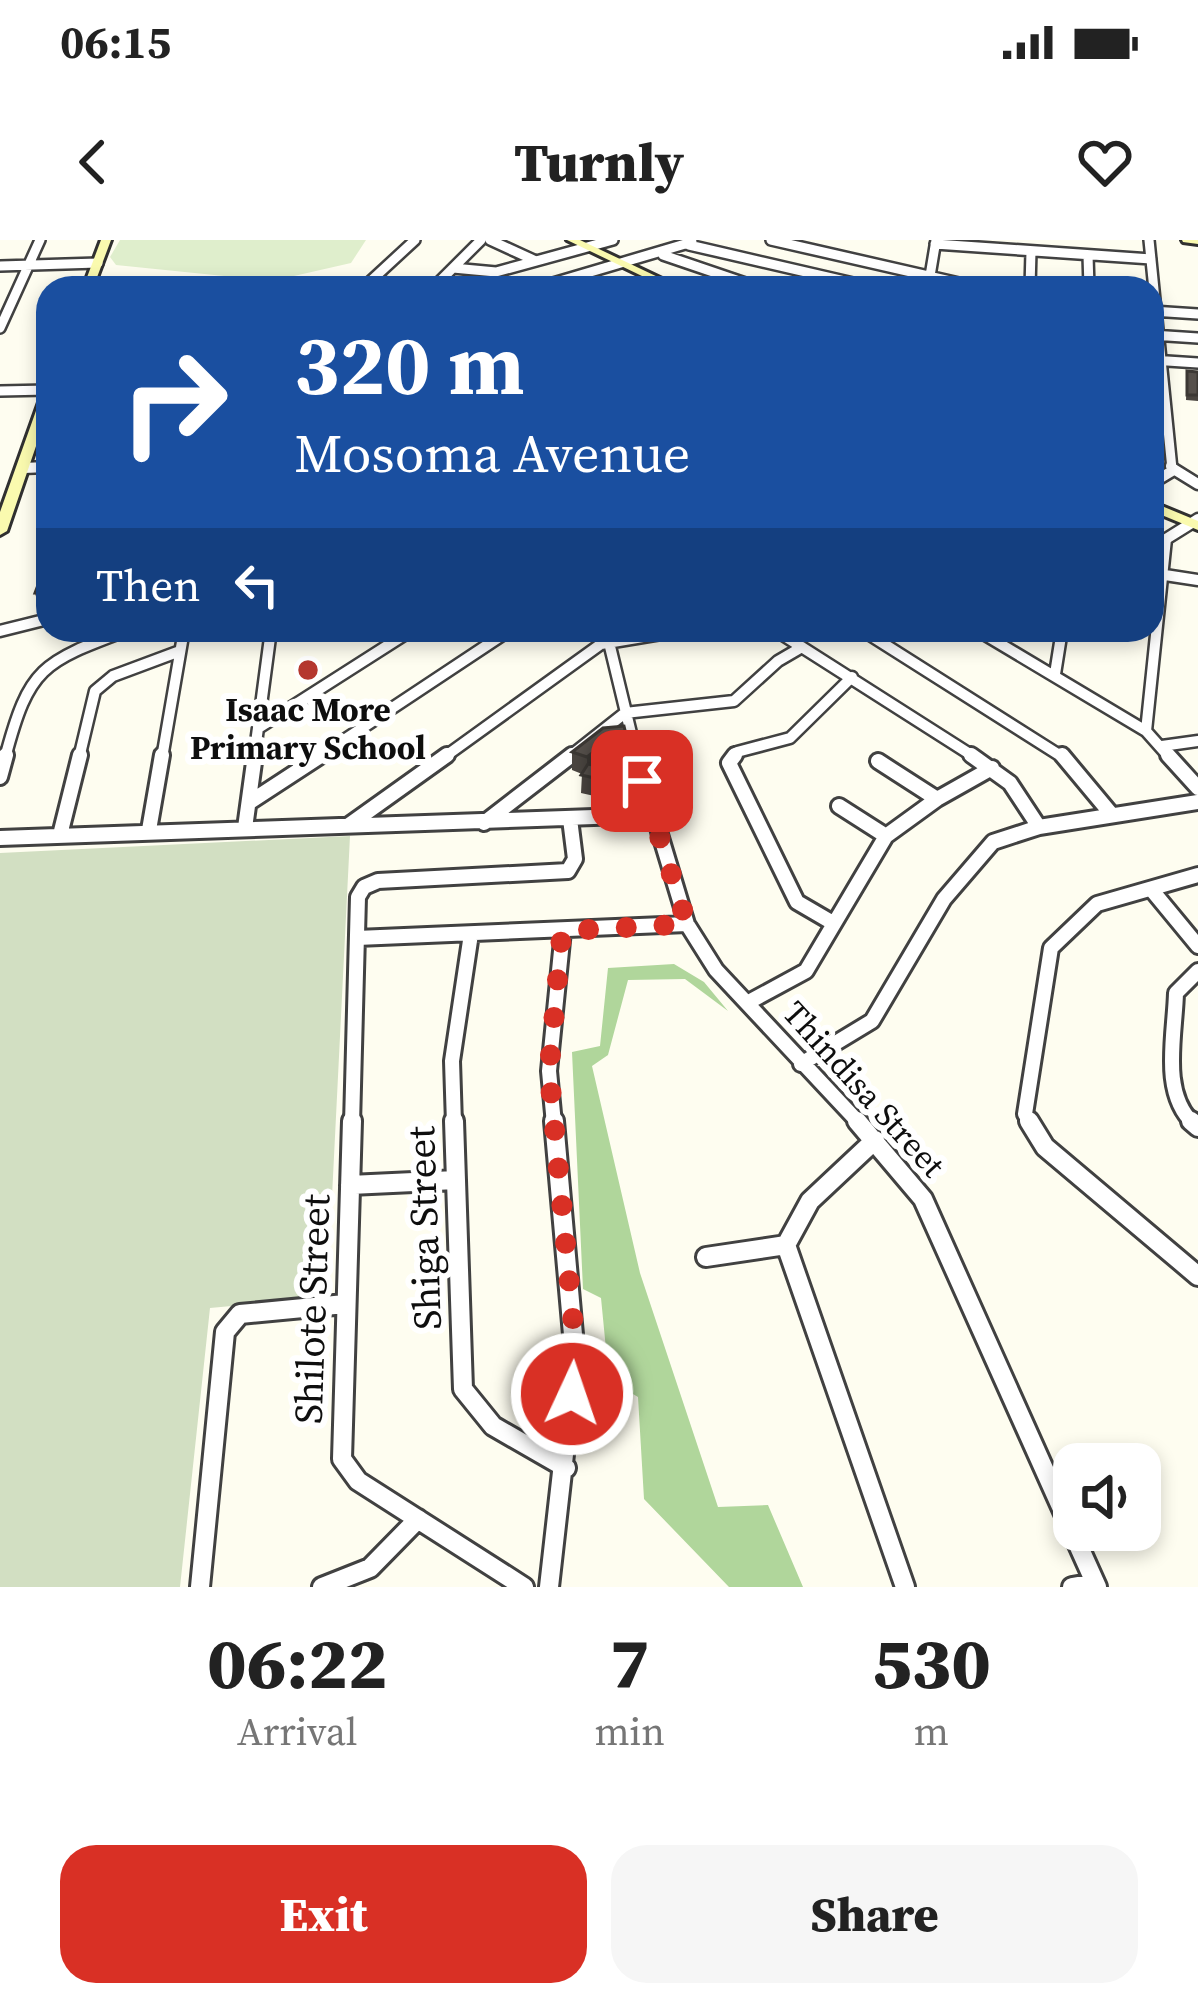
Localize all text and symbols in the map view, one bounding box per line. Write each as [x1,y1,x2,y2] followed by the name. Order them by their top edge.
[60,11,171,73] text: 06:15
[514,125,684,199] text: Turnly
[60,129,126,195] icon: back
[1072,129,1138,195] icon: heart
[294,307,525,422] text: 320 m
[96,324,252,480] icon: right
[294,416,690,490] text: Mosoma Avenue
[224,552,290,618] icon: left
[96,554,200,616] text: Then
[295,657,321,683] marker: Isaac More Primary School
[190,687,426,770] place label: Isaac More Primary School
[591,730,693,832] pin
[609,748,675,814] icon: arrive
[773,991,955,1187] street label: Thindisa Street
[394,1125,454,1331] street label: Shiga Street
[282,1193,343,1425] street label: Shilote Street
[509,1331,635,1457] position arrow
[1053,1443,1161,1551] map controls
[1053,1443,1161,1551] button: sound
[207,1613,387,1712] text: 06:22
[610,1613,649,1712] text: 7
[872,1613,991,1712] text: 530
[237,1705,357,1758] text: Arrival
[594,1705,665,1758] text: min
[914,1705,949,1758] text: m
[60,1845,587,1983] button: Exit
[611,1845,1138,1983] button: Share

